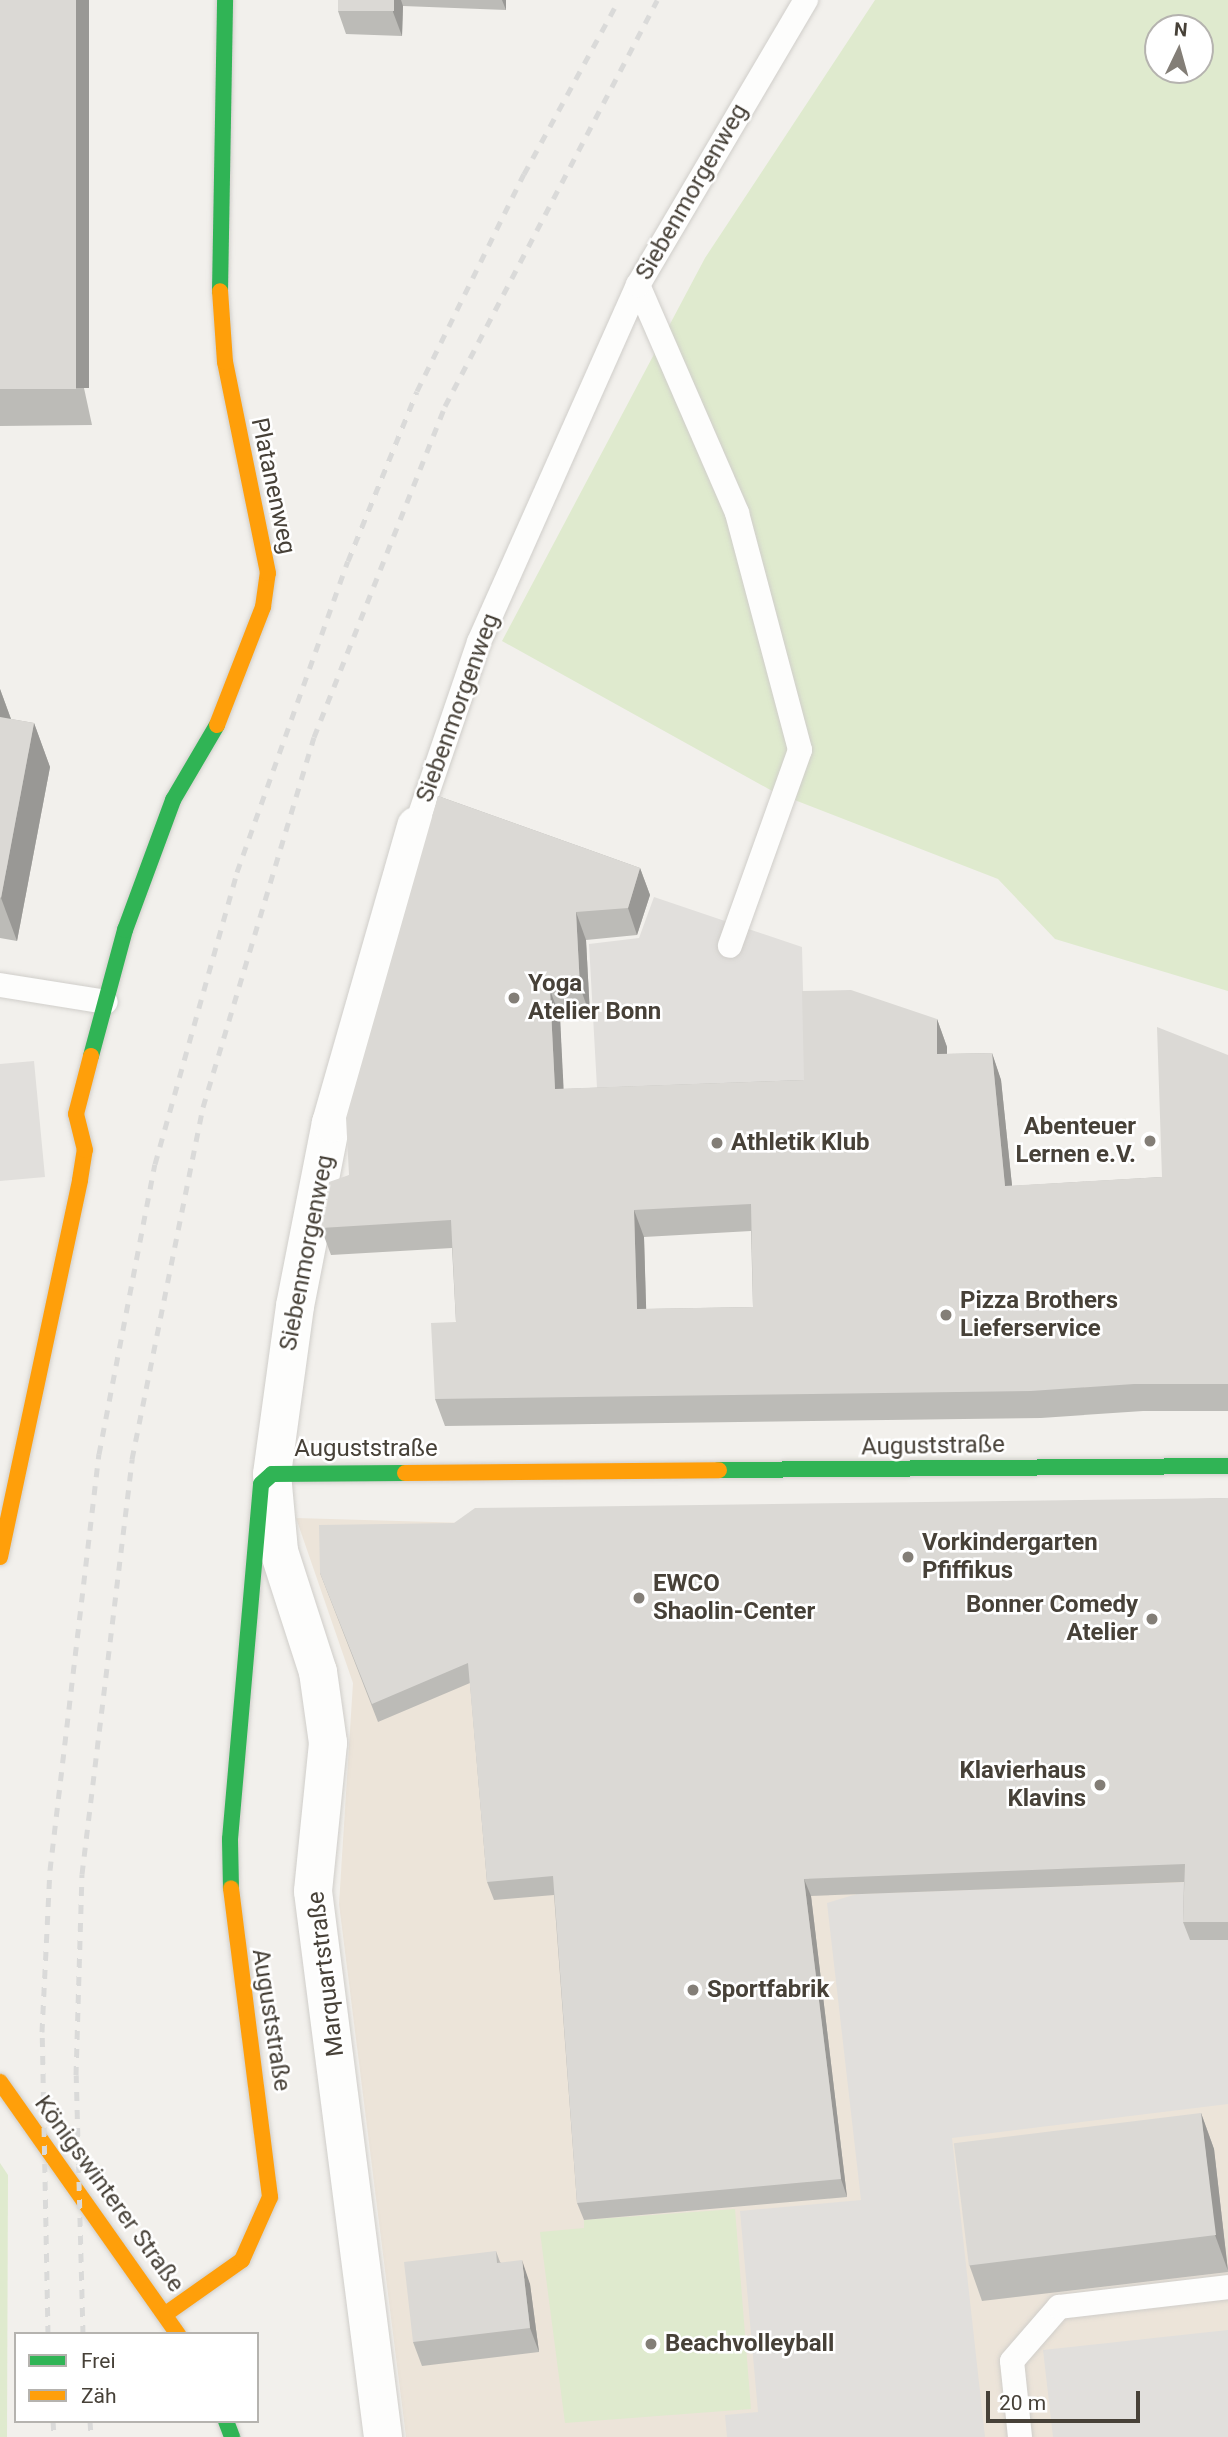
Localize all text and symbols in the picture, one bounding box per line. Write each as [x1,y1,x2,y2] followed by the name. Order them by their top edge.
[1144,14,1214,84] north arrow
[1173,18,1188,42] text: N
[630,99,754,285] street label: Siebenmorgenweg
[245,415,301,557] street label: Platanenweg
[411,610,505,806] street label: Siebenmorgenweg
[528,970,661,1026] place label: Yoga Atelier Bonn
[506,990,522,1006] marker: Yoga Atelier Bonn
[1015,1113,1136,1169] place label: Abenteuer Lernen e.V.
[731,1129,870,1157] place label: Athletik Klub
[1142,1133,1158,1149] marker: Abenteuer Lernen e.V.
[709,1135,725,1151] marker: Athletik Klub
[274,1153,340,1353] street label: Siebenmorgenweg
[960,1287,1118,1343] place label: Pizza Brothers Lieferservice
[938,1307,954,1323] marker: Pizza Brothers Lieferservice
[861,1430,1005,1462] street label: Auguststraße
[294,1435,438,1463] street label: Auguststraße
[922,1529,1098,1585] place label: Vorkindergarten Pfiffikus
[900,1549,916,1565] marker: Vorkindergarten Pfiffikus
[653,1570,815,1626] place label: EWCO Shaolin-Center
[631,1590,647,1606] marker: EWCO Shaolin-Center
[966,1591,1138,1647] place label: Bonner Comedy Atelier
[1144,1611,1160,1627] marker: Bonner Comedy Atelier
[959,1757,1086,1813] place label: Klavierhaus Klavins
[1092,1777,1108,1793] marker: Klavierhaus Klavins
[302,1890,350,2058] street label: Marquartstraße
[246,1947,296,2093] street label: Auguststraße
[707,1976,829,2004] place label: Sportfabrik
[685,1982,701,1998] marker: Sportfabrik
[28,2090,190,2298] street label: Königswinterer Straße
[665,2330,834,2358] place label: Beachvolleyball
[14,2332,259,2423] legend
[643,2336,659,2352] marker: Beachvolleyball
[81,2349,116,2373] text: Frei
[990,2378,1144,2422] scale bar
[81,2384,117,2408] text: Zäh
[999,2391,1046,2415] text: 20 m

